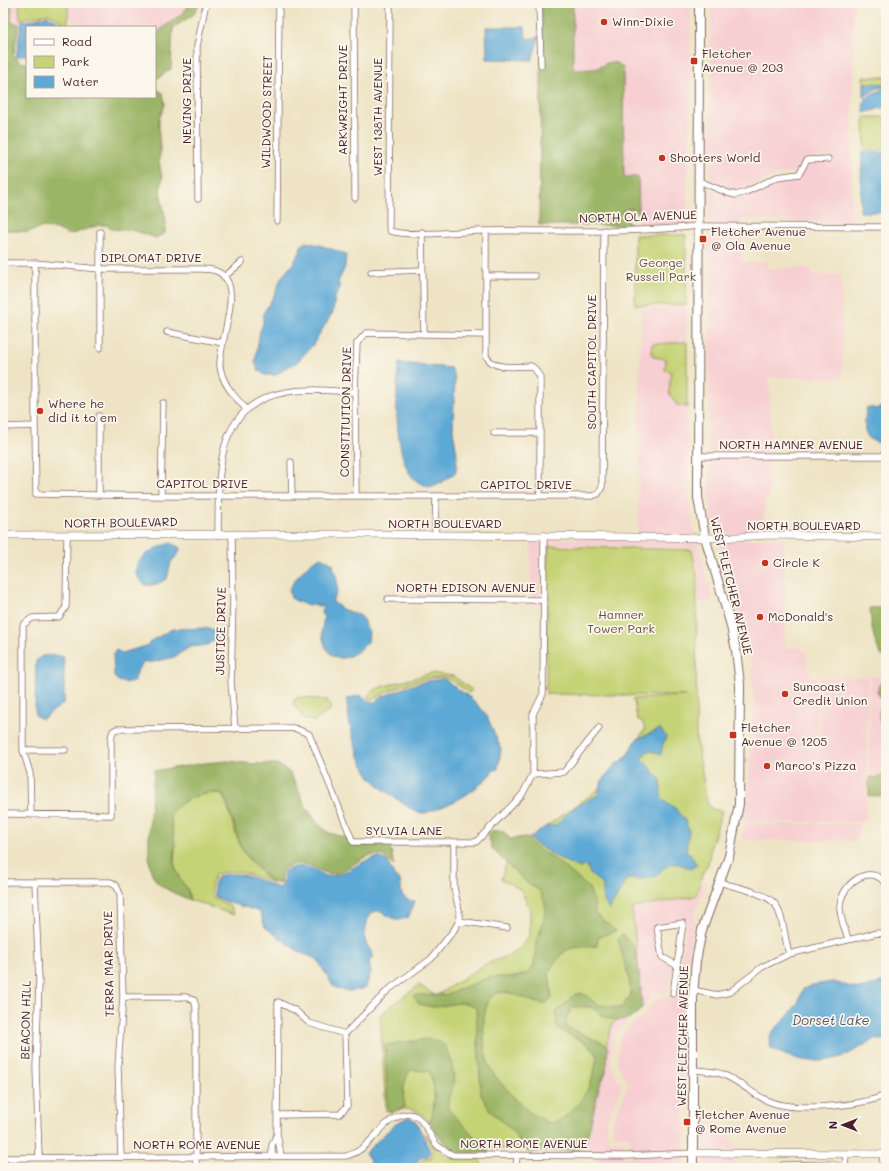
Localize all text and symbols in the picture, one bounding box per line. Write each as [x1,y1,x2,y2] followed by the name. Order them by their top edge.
[612,13,674,29] place label: Winn-Dixie
[599,17,609,27] marker: Winn-Dixie
[26,26,156,98] legend
[62,33,92,49] text: Road
[334,45,350,155] street label: ARKWRIGHT DRIVE
[702,45,783,75] place label: Fletcher Avenue @ 203
[62,53,89,69] text: Park
[257,55,275,169] street label: WILDWOOD STREET
[689,56,699,66] marker: Fletcher Avenue @ 203
[178,58,194,144] street label: NEVING DRIVE
[369,58,385,176] street label: WEST 138TH AVENUE
[62,73,99,89] text: Water
[670,149,761,165] place label: Shooters World
[657,153,667,163] marker: Shooters World
[579,206,697,226] street label: NORTH OLA AVENUE
[711,223,806,253] place label: Fletcher Avenue @ Ola Avenue
[698,234,708,244] marker: Fletcher Avenue @ Ola Avenue
[101,249,202,265] street label: DIPLOMAT DRIVE
[626,254,696,284] park label: George Russell Park
[583,294,599,429] street label: SOUTH CAPITOL DRIVE
[336,347,354,477] street label: CONSTITUTION DRIVE
[48,395,117,425] place label: Where he did it to em
[35,406,45,416] marker: Where he did it to em
[719,436,863,452] street label: NORTH HAMNER AVENUE
[156,475,248,491] street label: CAPITOL DRIVE
[480,476,572,492] street label: CAPITOL DRIVE
[64,513,178,531] street label: NORTH BOULEVARD
[388,515,502,531] street label: NORTH BOULEVARD
[707,515,757,657] street label: WEST FLETCHER AVENUE
[747,517,861,533] street label: NORTH BOULEVARD
[773,554,821,570] place label: Circle K
[760,558,770,568] marker: Circle K
[396,579,536,595] street label: NORTH EDISON AVENUE
[211,587,229,675] street label: JUSTICE DRIVE
[587,606,655,636] park label: Hamner Tower Park
[768,608,833,624] place label: McDonald's
[755,612,765,622] marker: McDonald's
[793,678,868,708] place label: Suncoast Credit Union
[780,689,790,699] marker: Suncoast Credit Union
[741,719,827,749] place label: Fletcher Avenue @ 1205
[728,730,738,740] marker: Fletcher Avenue @ 1205
[775,757,856,773] place label: Marco's Pizza
[762,761,772,771] marker: Marco's Pizza
[366,822,442,838] street label: SYLVIA LANE
[99,911,117,1017] street label: TERRA MAR DRIVE
[673,965,691,1107] street label: WEST FLETCHER AVENUE
[16,980,34,1060] street label: BEACON HILL
[792,1011,870,1028] water label: Dorset Lake
[823,1105,863,1145] north arrow
[695,1106,790,1136] place label: Fletcher Avenue @ Rome Avenue
[682,1117,692,1127] marker: Fletcher Avenue @ Rome Avenue
[825,1121,840,1129] text: N
[460,1135,588,1151] street label: NORTH ROME AVENUE
[133,1136,261,1152] street label: NORTH ROME AVENUE

